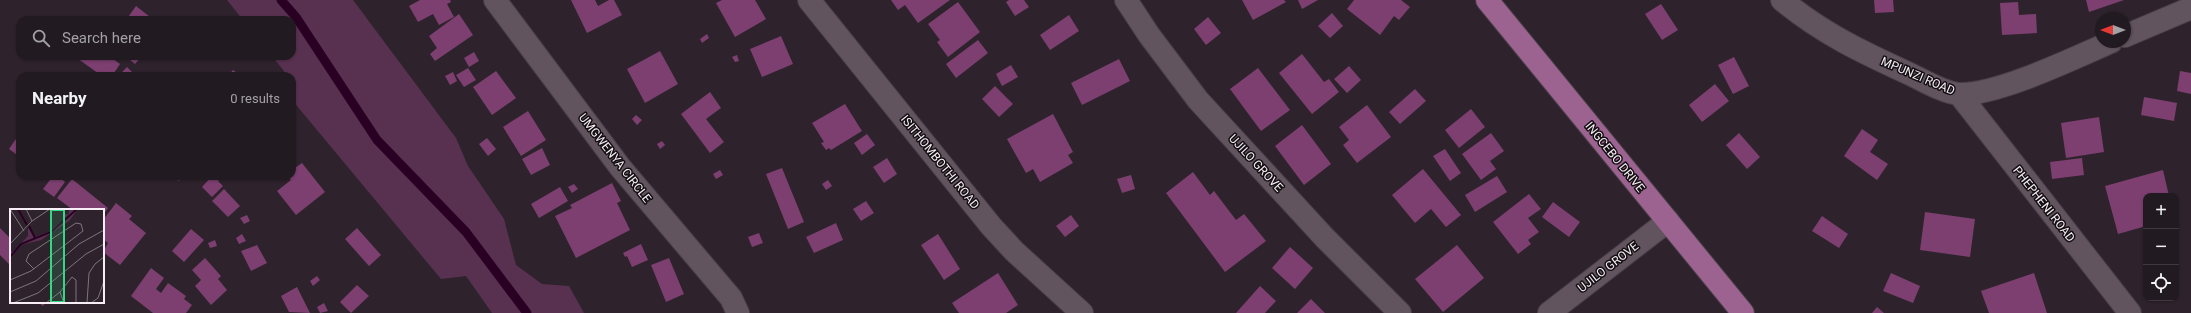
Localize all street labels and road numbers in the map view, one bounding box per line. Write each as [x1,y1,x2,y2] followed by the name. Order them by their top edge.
[1879,54,1957,98] street label: MPUNZI ROAD
[576,111,654,206] street label: UMGWENYA CIRCLE
[898,112,982,212] street label: ISITHOMBOTHI ROAD
[1582,119,1648,195] street label: INGCEBO DRIVE
[1226,131,1286,195] street label: UJILO GROVE
[2010,163,2078,245] street label: PHEPHENI ROAD
[1575,239,1641,295] street label: UJILO GROVE

